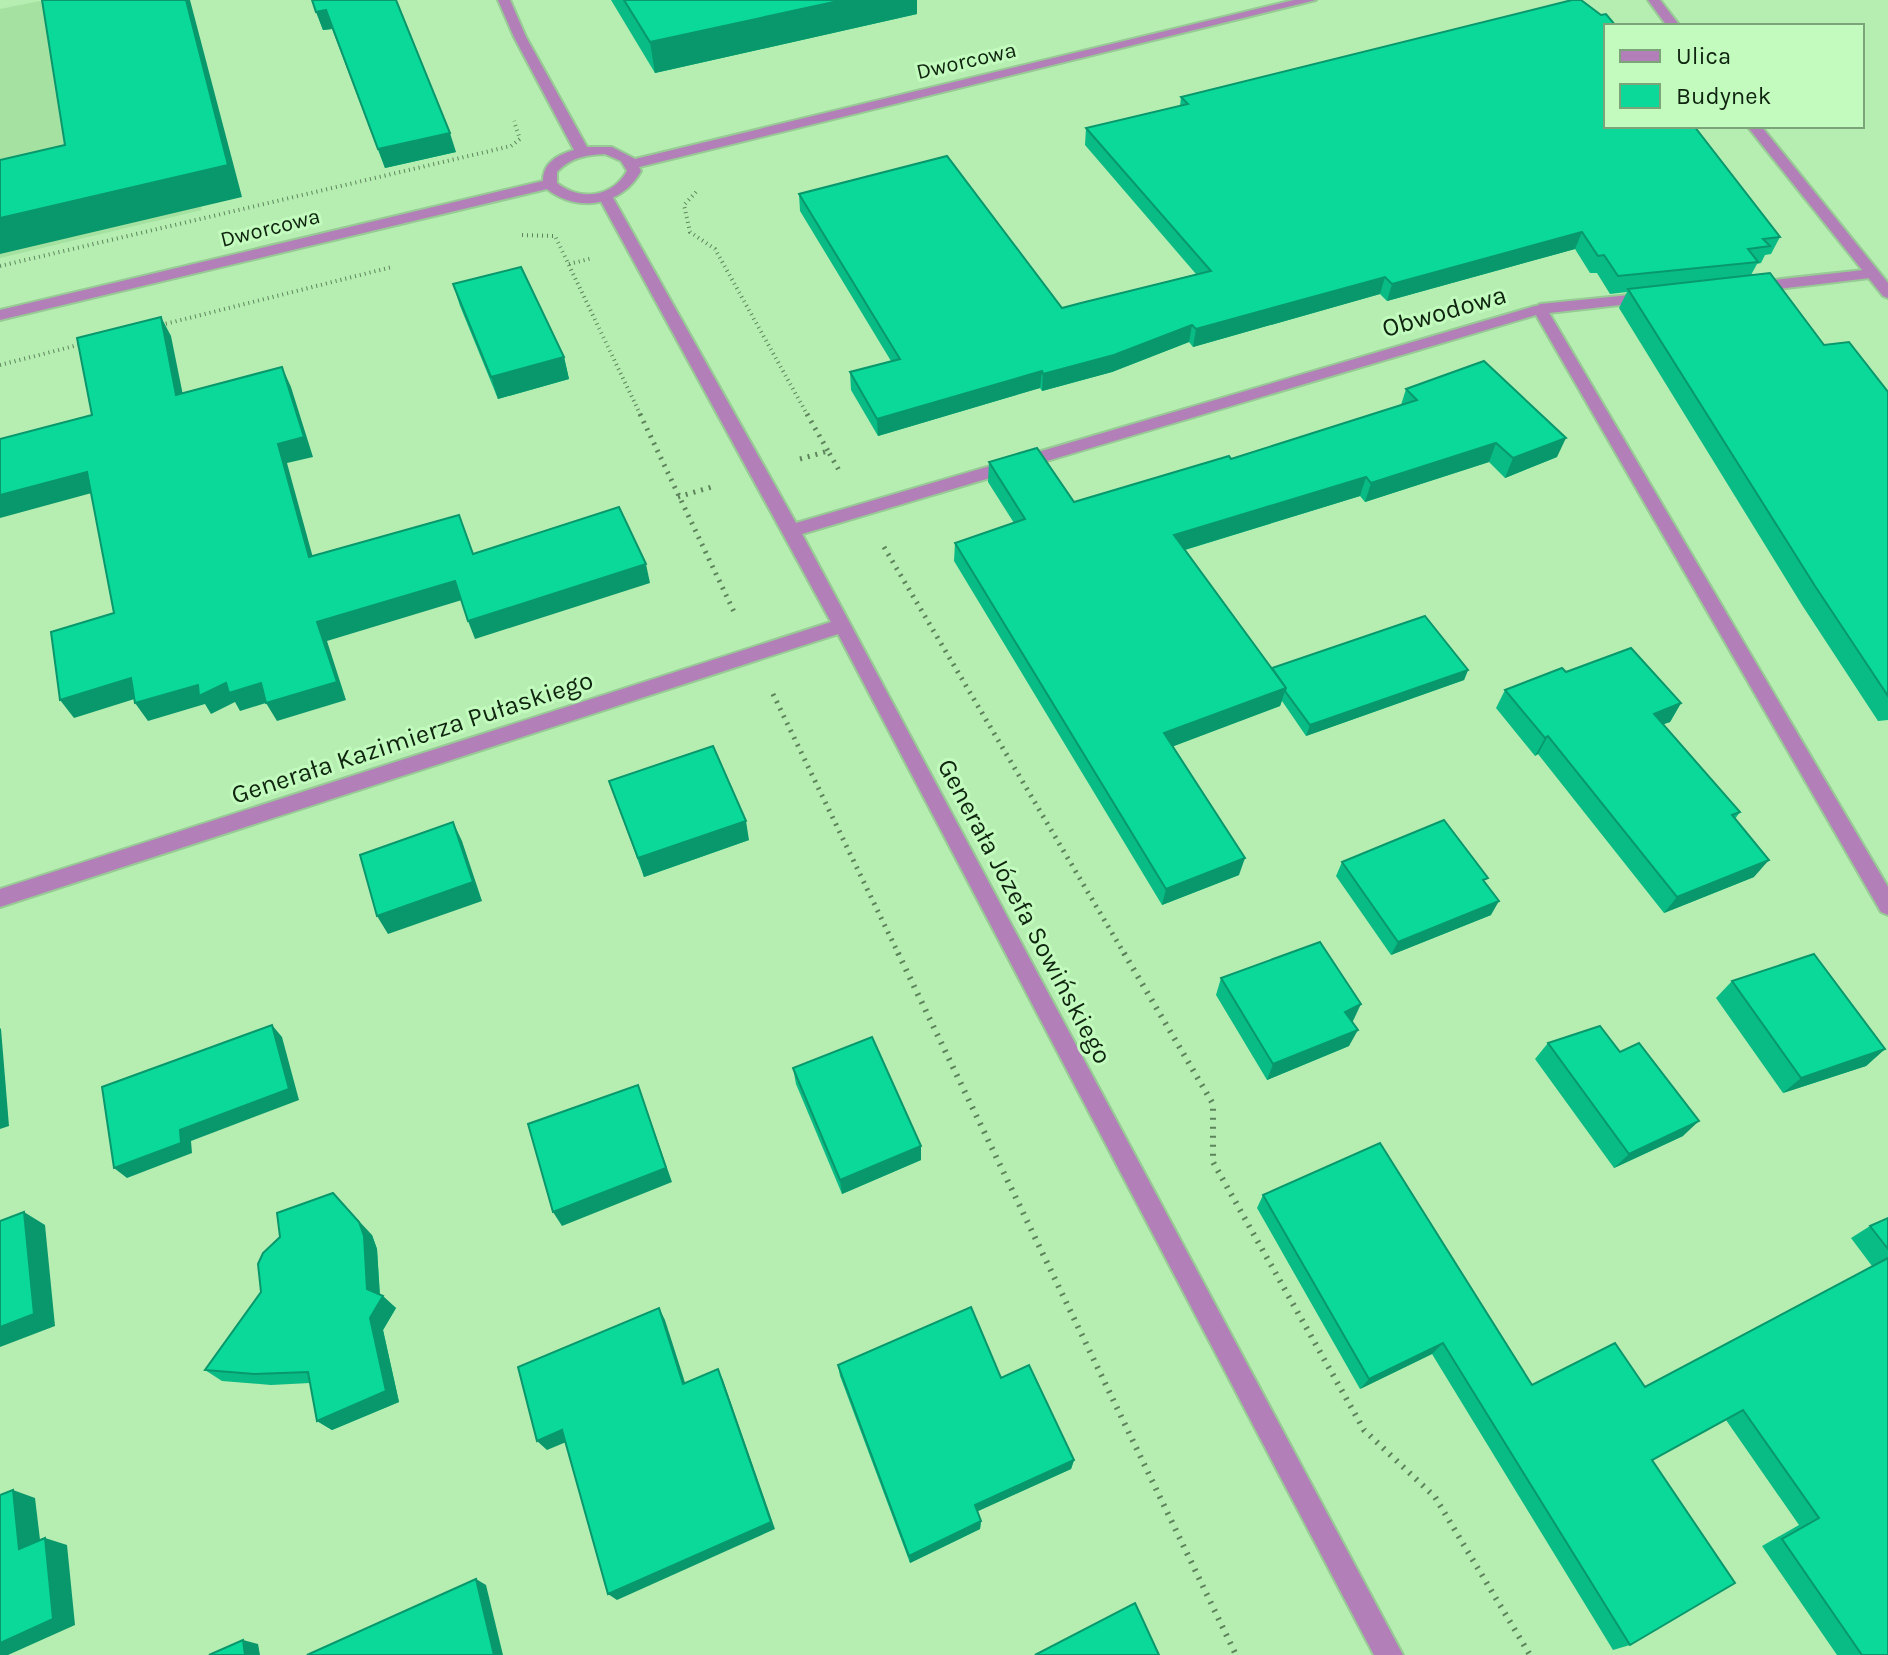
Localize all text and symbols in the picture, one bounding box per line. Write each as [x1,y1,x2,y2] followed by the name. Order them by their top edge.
[1604,24,1864,128] legend
[914,37,1019,85] street label: Dworcowa
[1676,42,1731,70] text: Ulica
[1676,82,1771,110] text: Budynek
[218,203,323,253] street label: Dworcowa
[1378,279,1510,344] street label: Obwodowa
[227,664,597,811] street label: Generała Kazimierza Pułaskiego
[931,753,1118,1069] street label: Generała Józefa Sowińskiego

